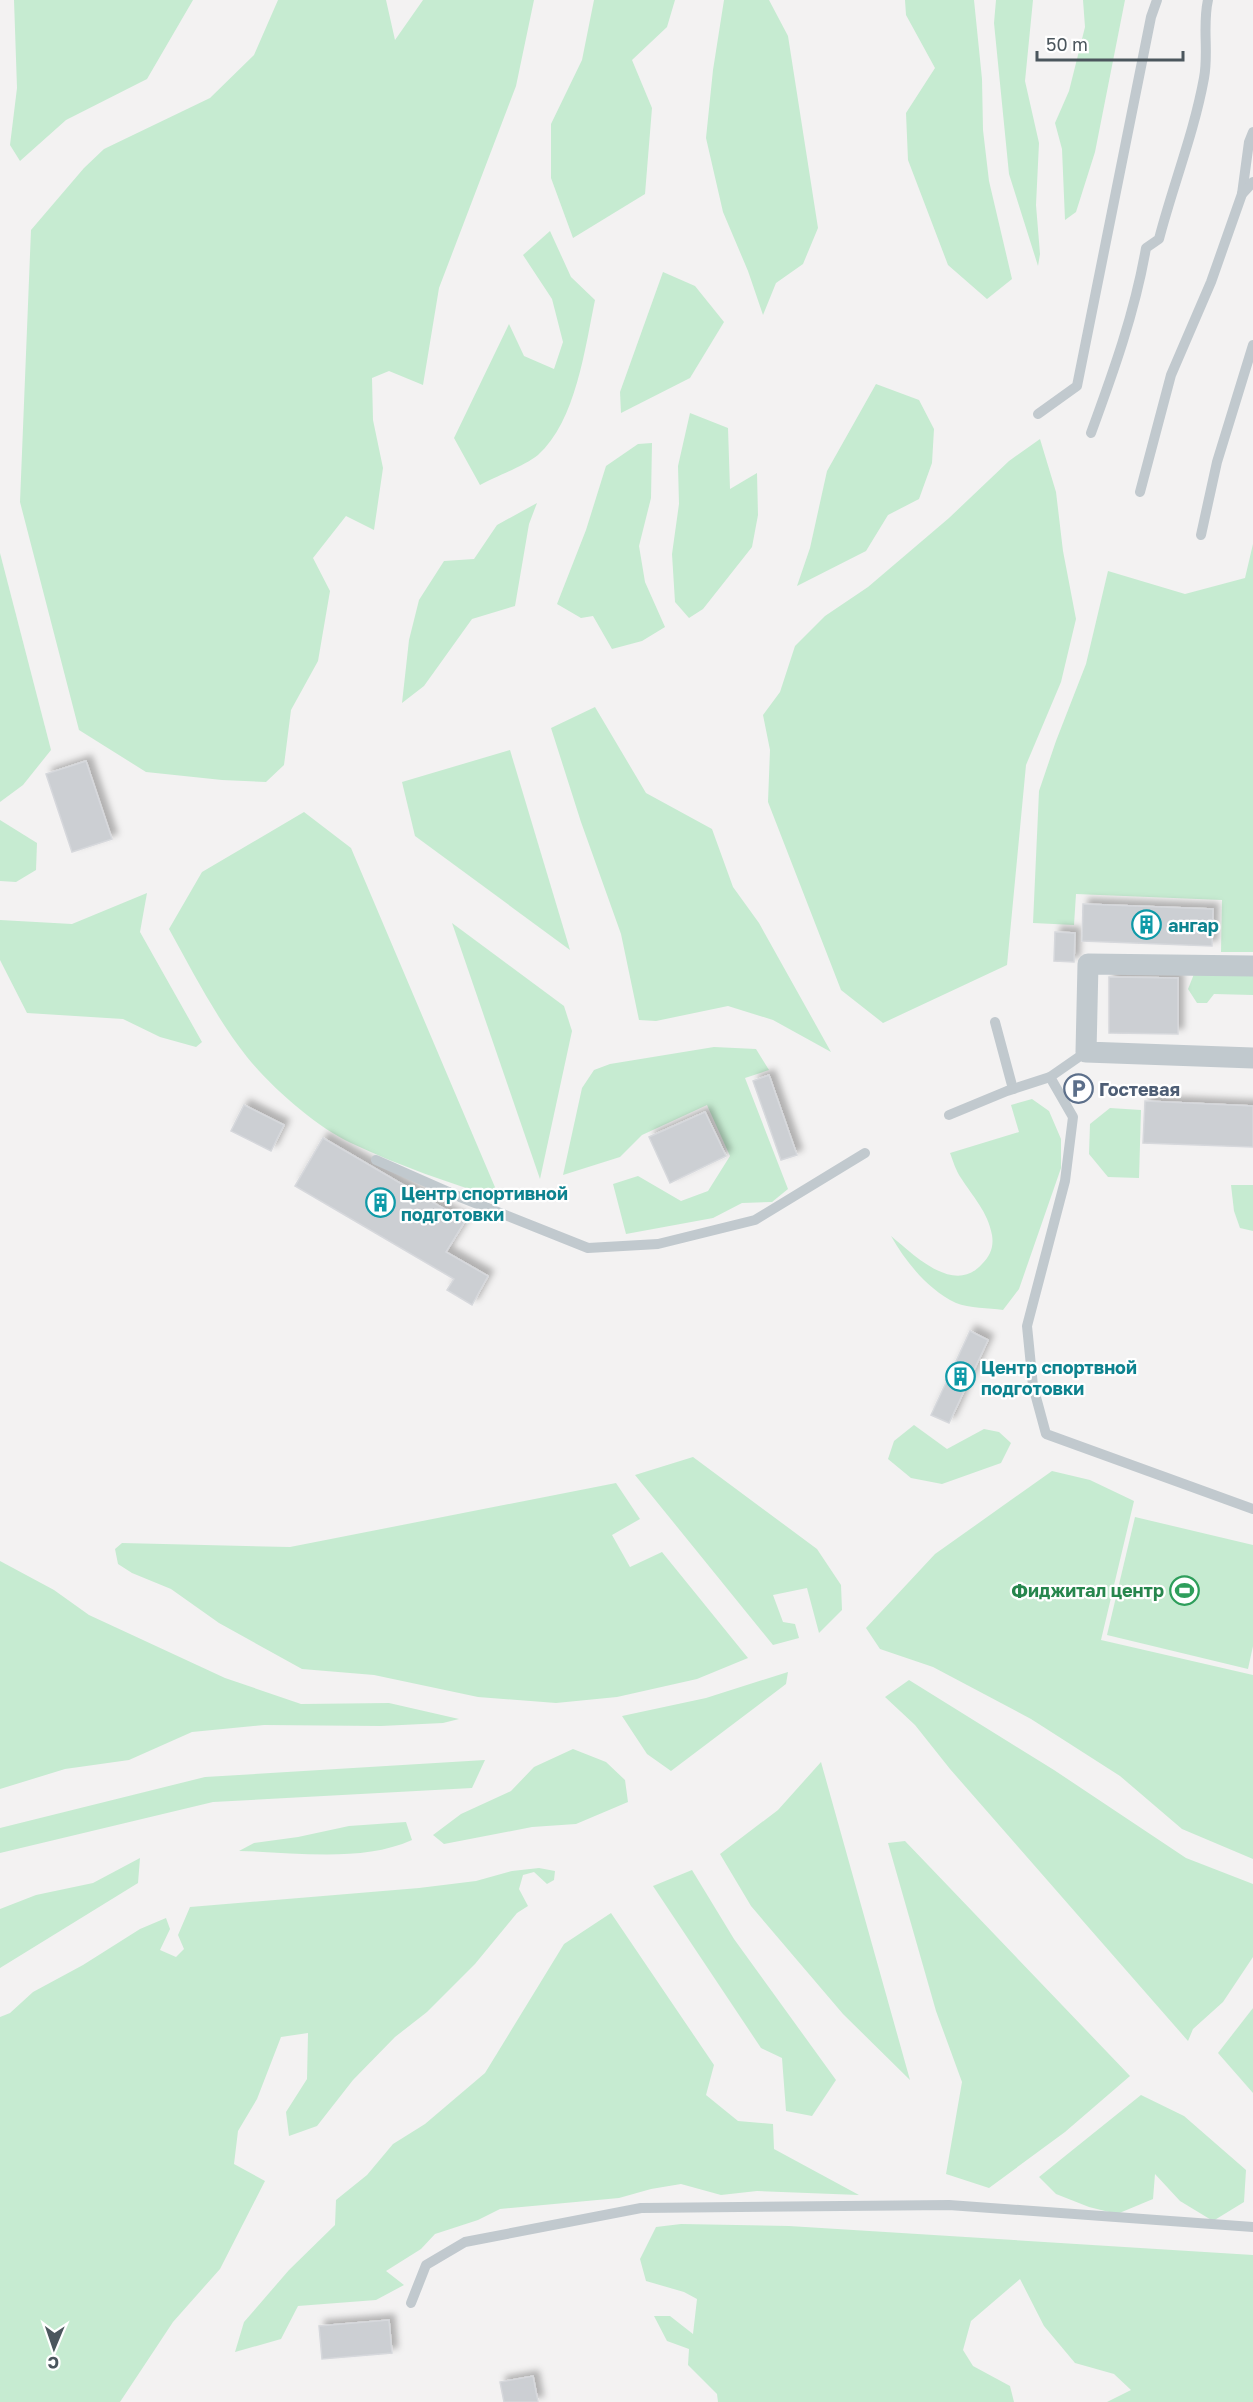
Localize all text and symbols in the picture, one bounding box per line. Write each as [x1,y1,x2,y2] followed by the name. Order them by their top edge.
[1037,24,1182,62] scale bar
[1046,33,1088,55] text: 50 m
[1131,909,1163,941] building icon: ангар
[1168,914,1219,936] place label: ангар
[1062,1073,1094,1105] parking icon: Гостевая
[1099,1078,1180,1100] place label: Гостевая
[401,1182,568,1225] place label: Центр спортивной подготовки
[364,1187,396,1219] building icon: Центр спортивной подготовки
[981,1356,1137,1399] place label: Центр спортвной подготовки
[944,1361,976,1393] building icon: Центр спортвной подготовки
[1169,1574,1201,1606] sports icon: Фиджитал центр
[1011,1579,1164,1601] place label: Фиджитал центр
[24,2318,84,2378] north arrow
[47,2353,60,2373] text: С

